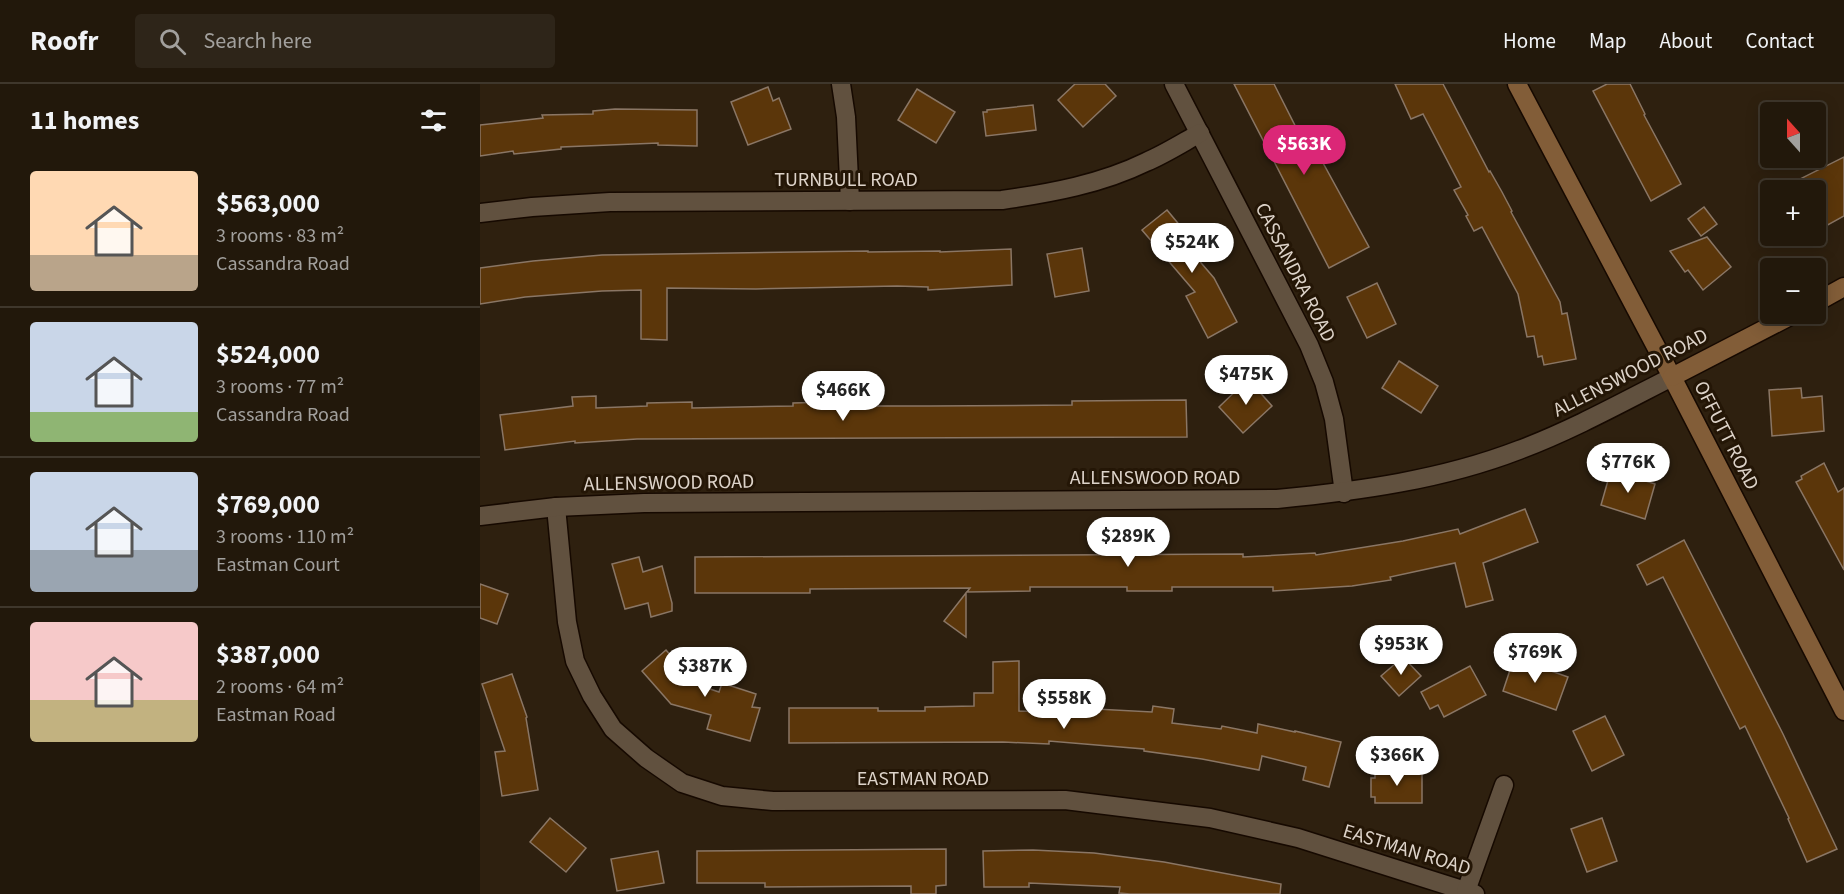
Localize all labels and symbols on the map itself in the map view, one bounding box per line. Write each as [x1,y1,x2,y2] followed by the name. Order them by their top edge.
[1760,102,1826,168] north arrow
[1262,125,1346,176] pin: $563K
[774,166,918,194] street label: TURNBULL ROAD
[1248,198,1342,347] street label: CASSANDRA ROAD
[1150,223,1234,274] pin: $524K
[1548,322,1713,424] street label: ALLENSWOOD ROAD
[1204,355,1288,406] pin: $475K
[801,371,885,422] pin: $466K
[1687,376,1766,495] street label: OFFUTT ROAD
[1586,443,1670,494] pin: $776K
[1070,464,1240,492] street label: ALLENSWOOD ROAD
[584,468,755,498] street label: ALLENSWOOD ROAD
[1086,517,1170,568] pin: $289K
[1359,625,1443,676] pin: $953K
[1493,633,1577,684] pin: $769K
[663,647,747,698] pin: $387K
[1022,679,1106,730] pin: $558K
[1355,736,1439,787] pin: $366K
[857,765,989,793] street label: EASTMAN ROAD
[1339,817,1474,883] street label: EASTMAN ROAD

